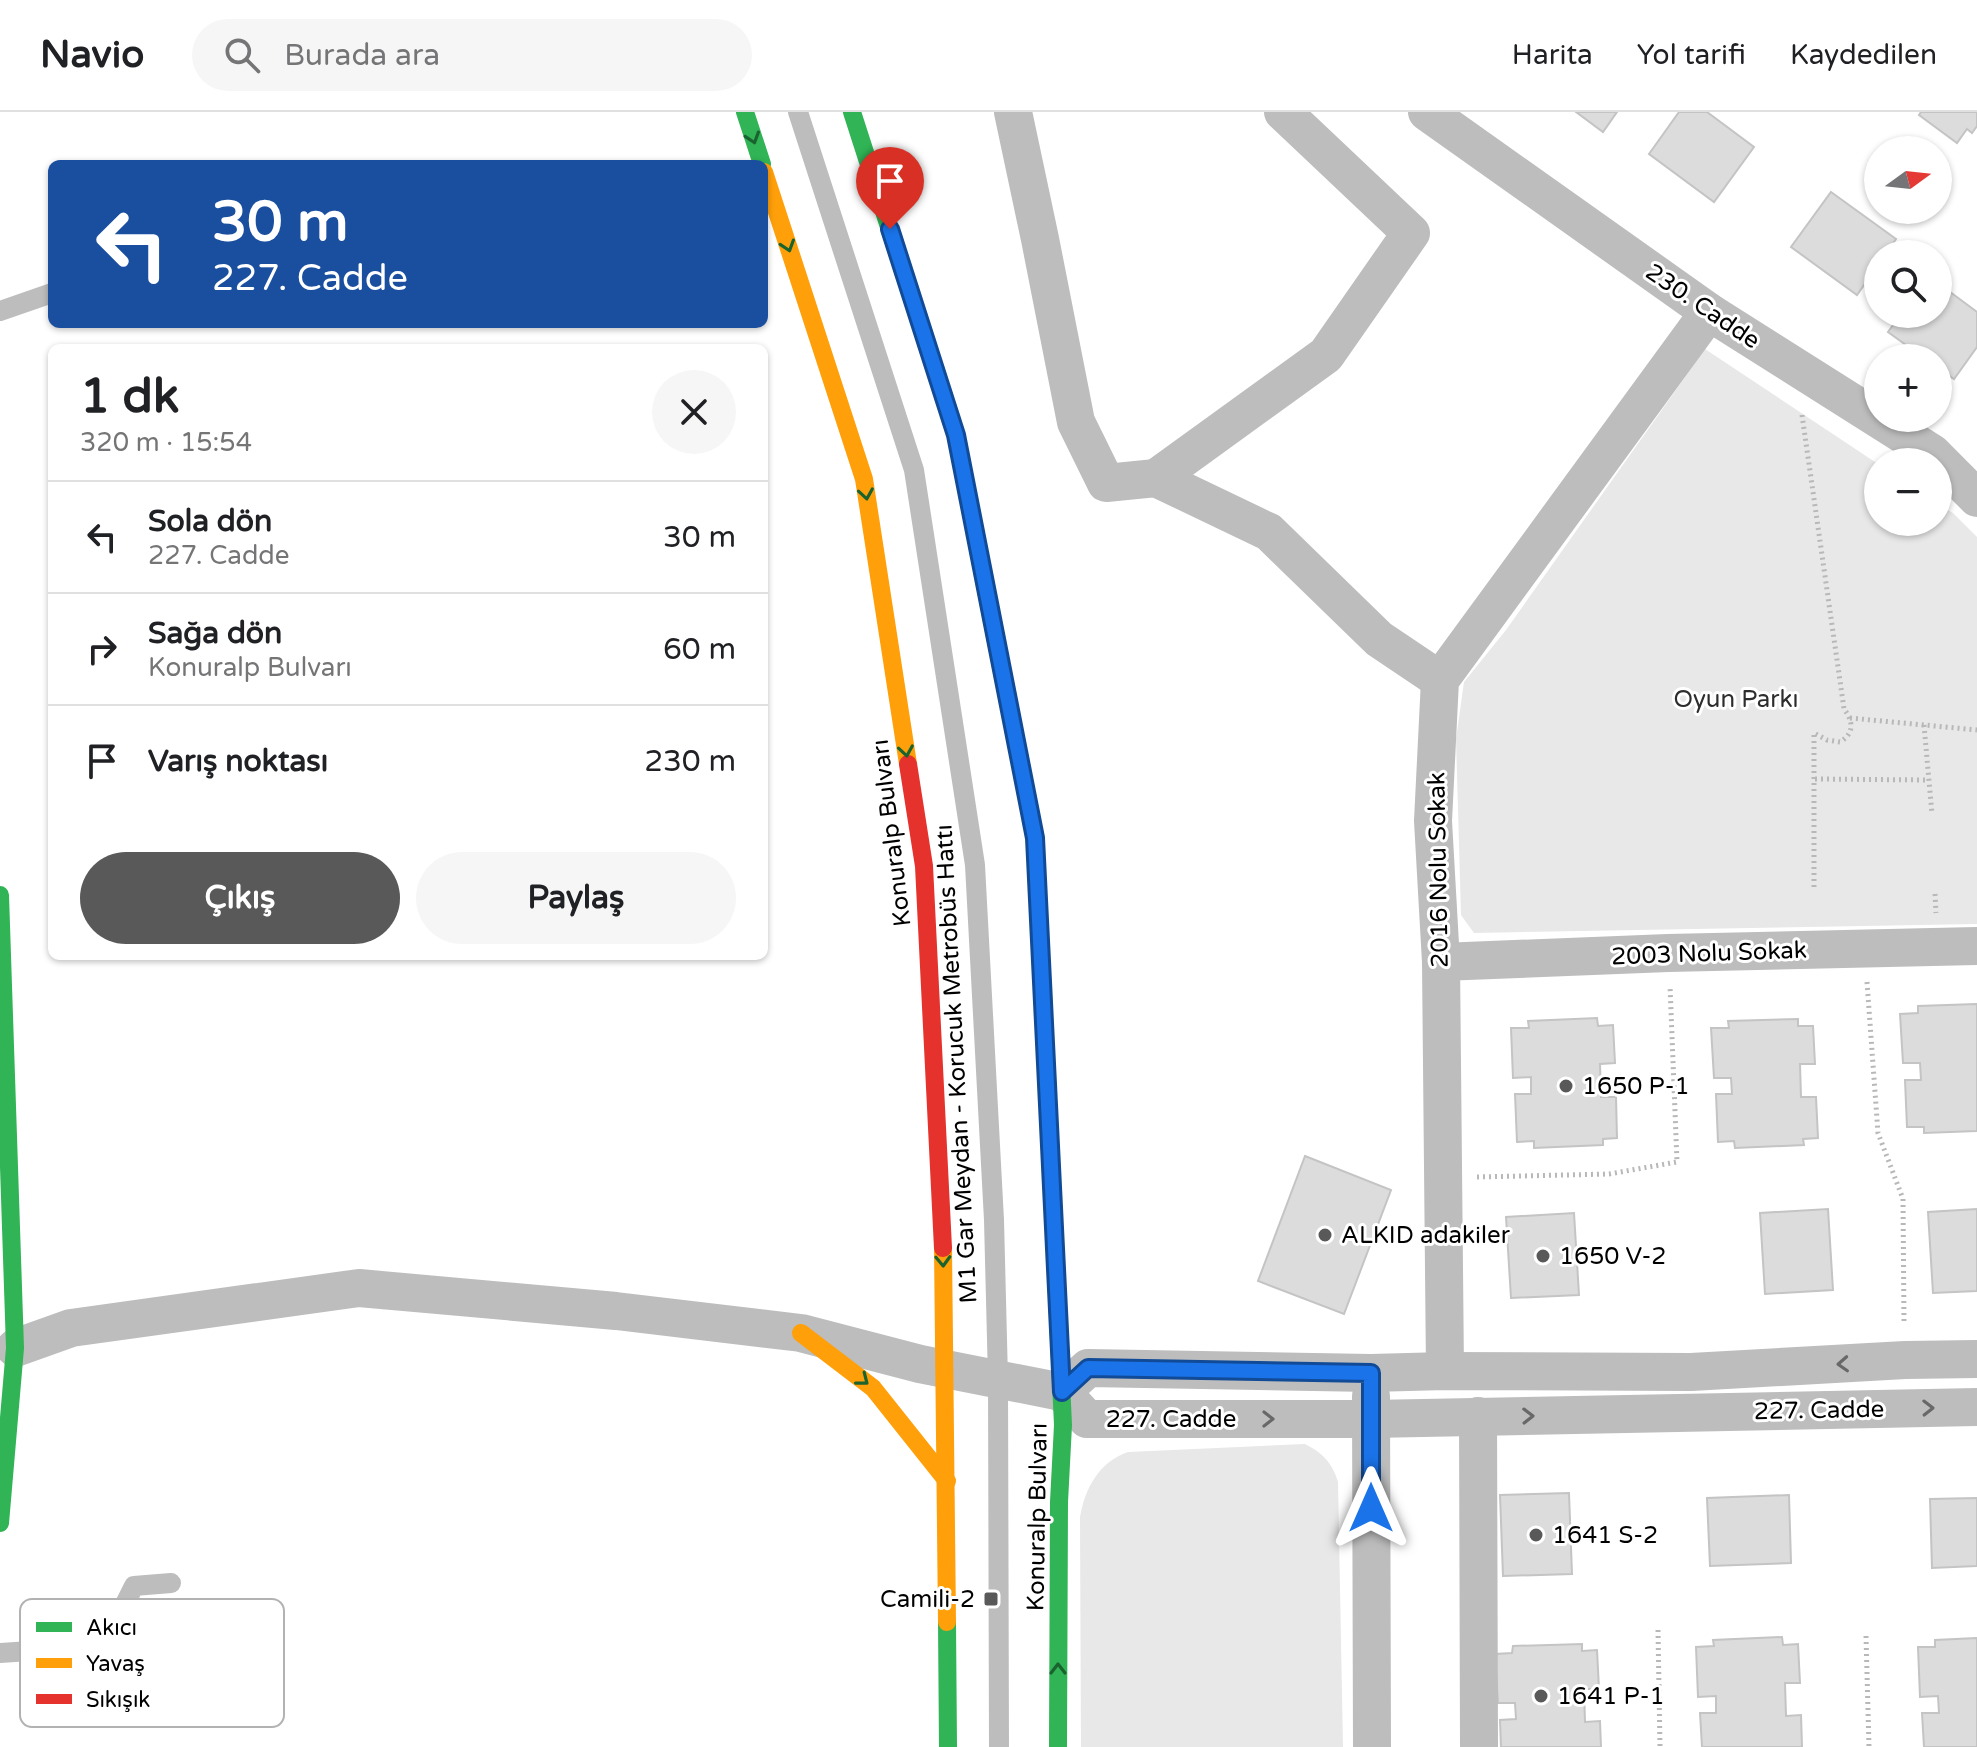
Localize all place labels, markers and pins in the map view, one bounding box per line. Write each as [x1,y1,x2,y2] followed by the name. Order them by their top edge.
[856,147,924,229] pin
[1582,1072,1690,1101] place label: 1650 P-1
[1557,1077,1575,1095] marker: 1650 P-1
[1341,1221,1511,1250] place label: ALKID adakiler
[1316,1226,1334,1244] marker: ALKID adakiler
[1559,1242,1666,1271] place label: 1650 V-2
[1534,1247,1552,1265] marker: 1650 V-2
[1552,1521,1658,1550] place label: 1641 S-2
[1527,1526,1545,1544] marker: 1641 S-2
[880,1585,975,1614] place label: Camili-2
[982,1590,1000,1608] marker: Camili-2
[1557,1682,1665,1711] place label: 1641 P-1
[1532,1687,1550,1705] marker: 1641 P-1

